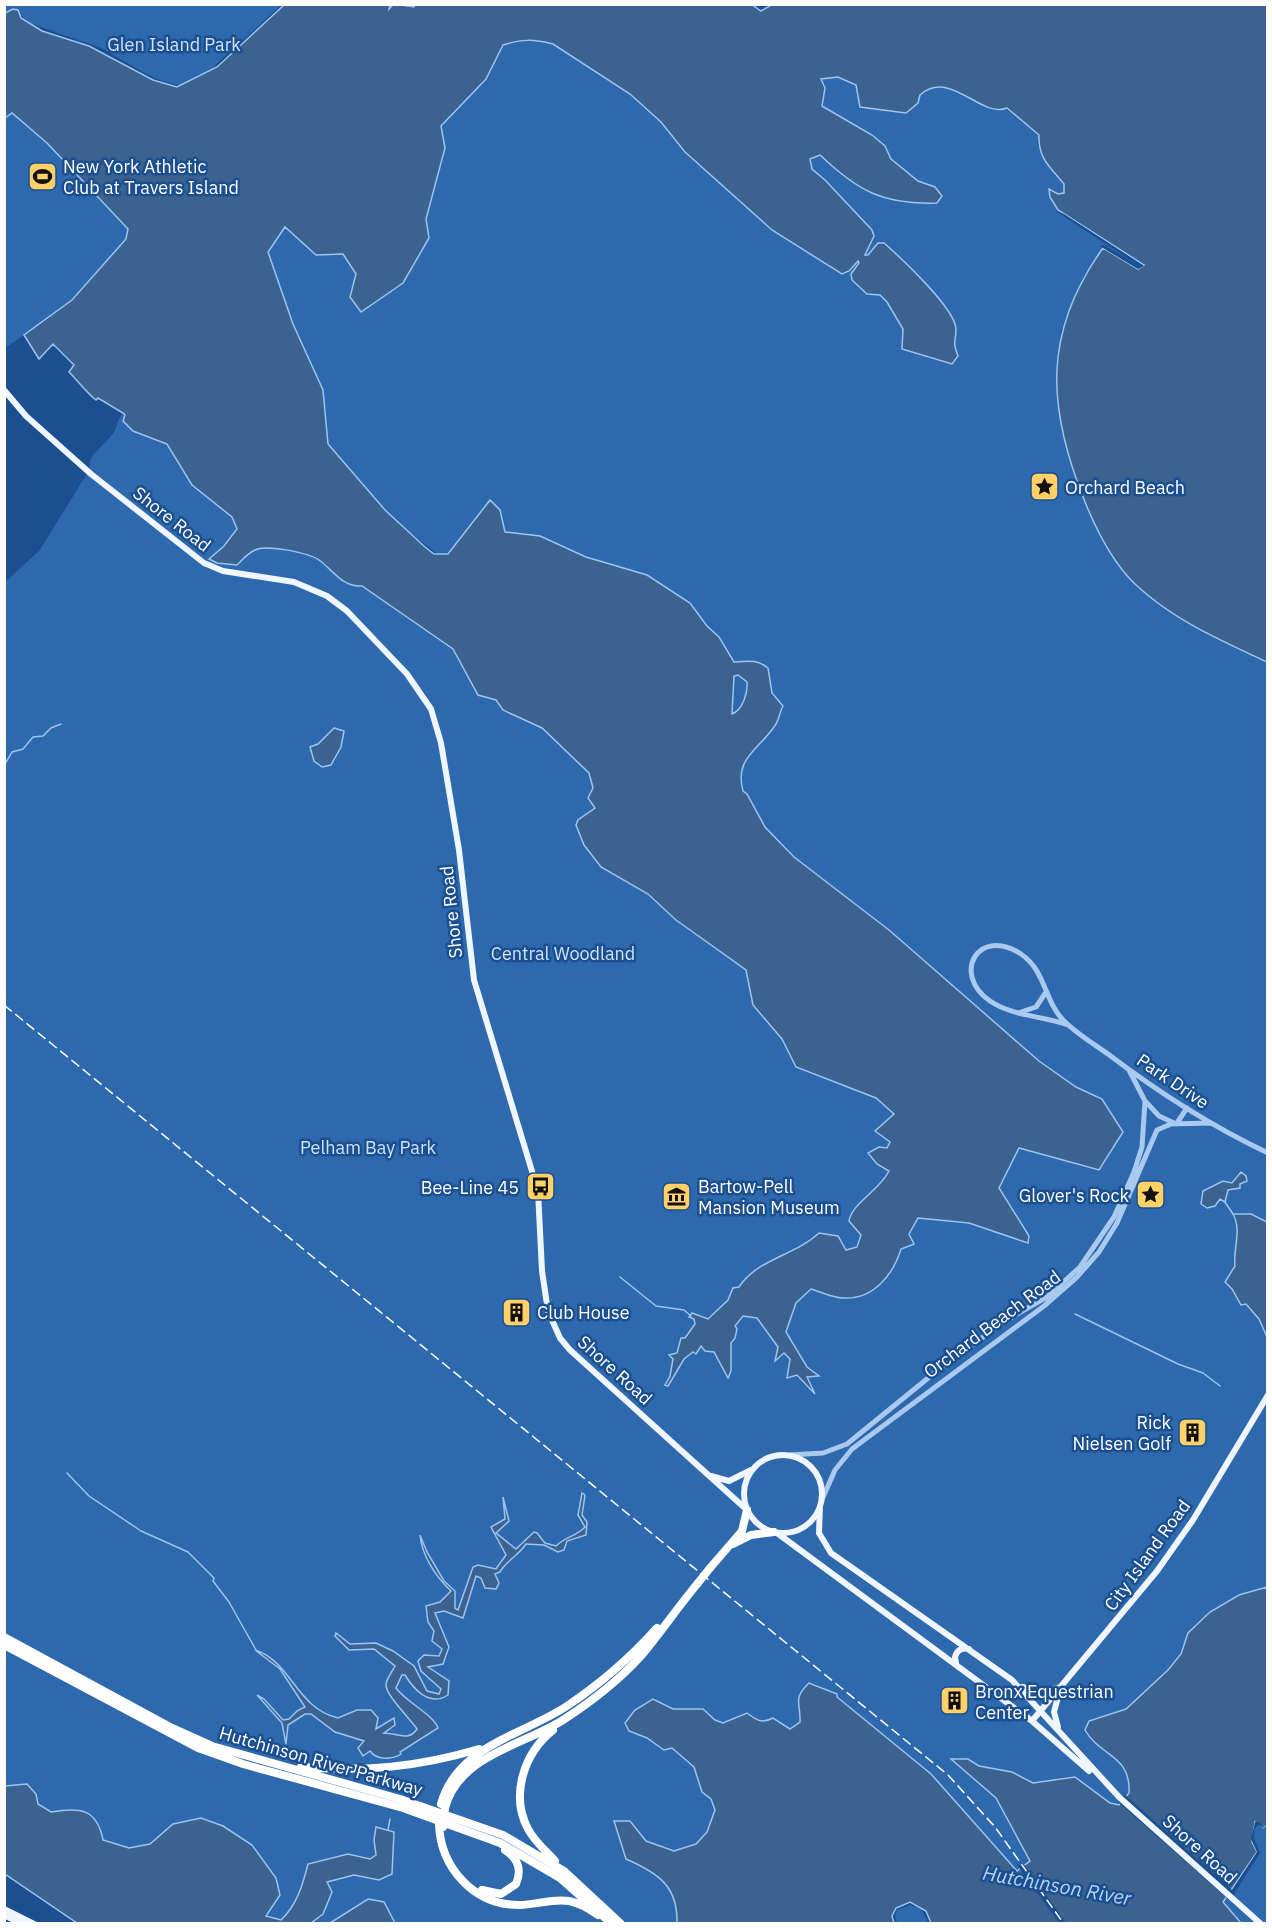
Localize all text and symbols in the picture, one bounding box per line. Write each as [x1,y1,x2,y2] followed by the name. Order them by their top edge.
[107,33,241,56] park label: Glen Island Park
[63,155,239,199] place label: New York Athletic Club at Travers Island
[26,160,58,192] sports icon: New York Athletic Club at Travers Island
[1028,471,1060,503] place icon: Orchard Beach
[1065,476,1185,499] place label: Orchard Beach
[128,481,216,557] street label: Shore Road
[435,865,467,959] street label: Shore Road
[491,942,635,965] park label: Central Woodland
[1132,1048,1214,1114] street label: Park Drive
[300,1136,437,1159] park label: Pelham Bay Park
[524,1171,556,1203] bus stop icon: Bee-Line 45
[698,1175,840,1219] place label: Bartow-Pell Mansion Museum
[421,1176,519,1199] place label: Bee-Line 45
[1134,1179,1166,1211] place icon: Glover's Rock
[661,1180,693,1212] museum icon: Bartow-Pell Mansion Museum
[1019,1184,1130,1207] place label: Glover's Rock
[919,1265,1065,1383] street label: Orchard Beach Road
[500,1296,532,1328] building icon: Club House
[537,1301,630,1324] place label: Club House
[573,1330,657,1410] street label: Shore Road
[1073,1411,1172,1455] place label: Rick Nielsen Golf
[1176,1416,1208,1448] building icon: Rick Nielsen Golf
[1099,1495,1195,1615] street label: City Island Road
[975,1680,1114,1724] place label: Bronx Equestrian Center
[938,1685,970,1717] building icon: Bronx Equestrian Center
[217,1721,425,1801] street label: Hutchinson River Parkway
[1158,1809,1242,1889] street label: Shore Road
[981,1859,1134,1911] water label: Hutchinson River

